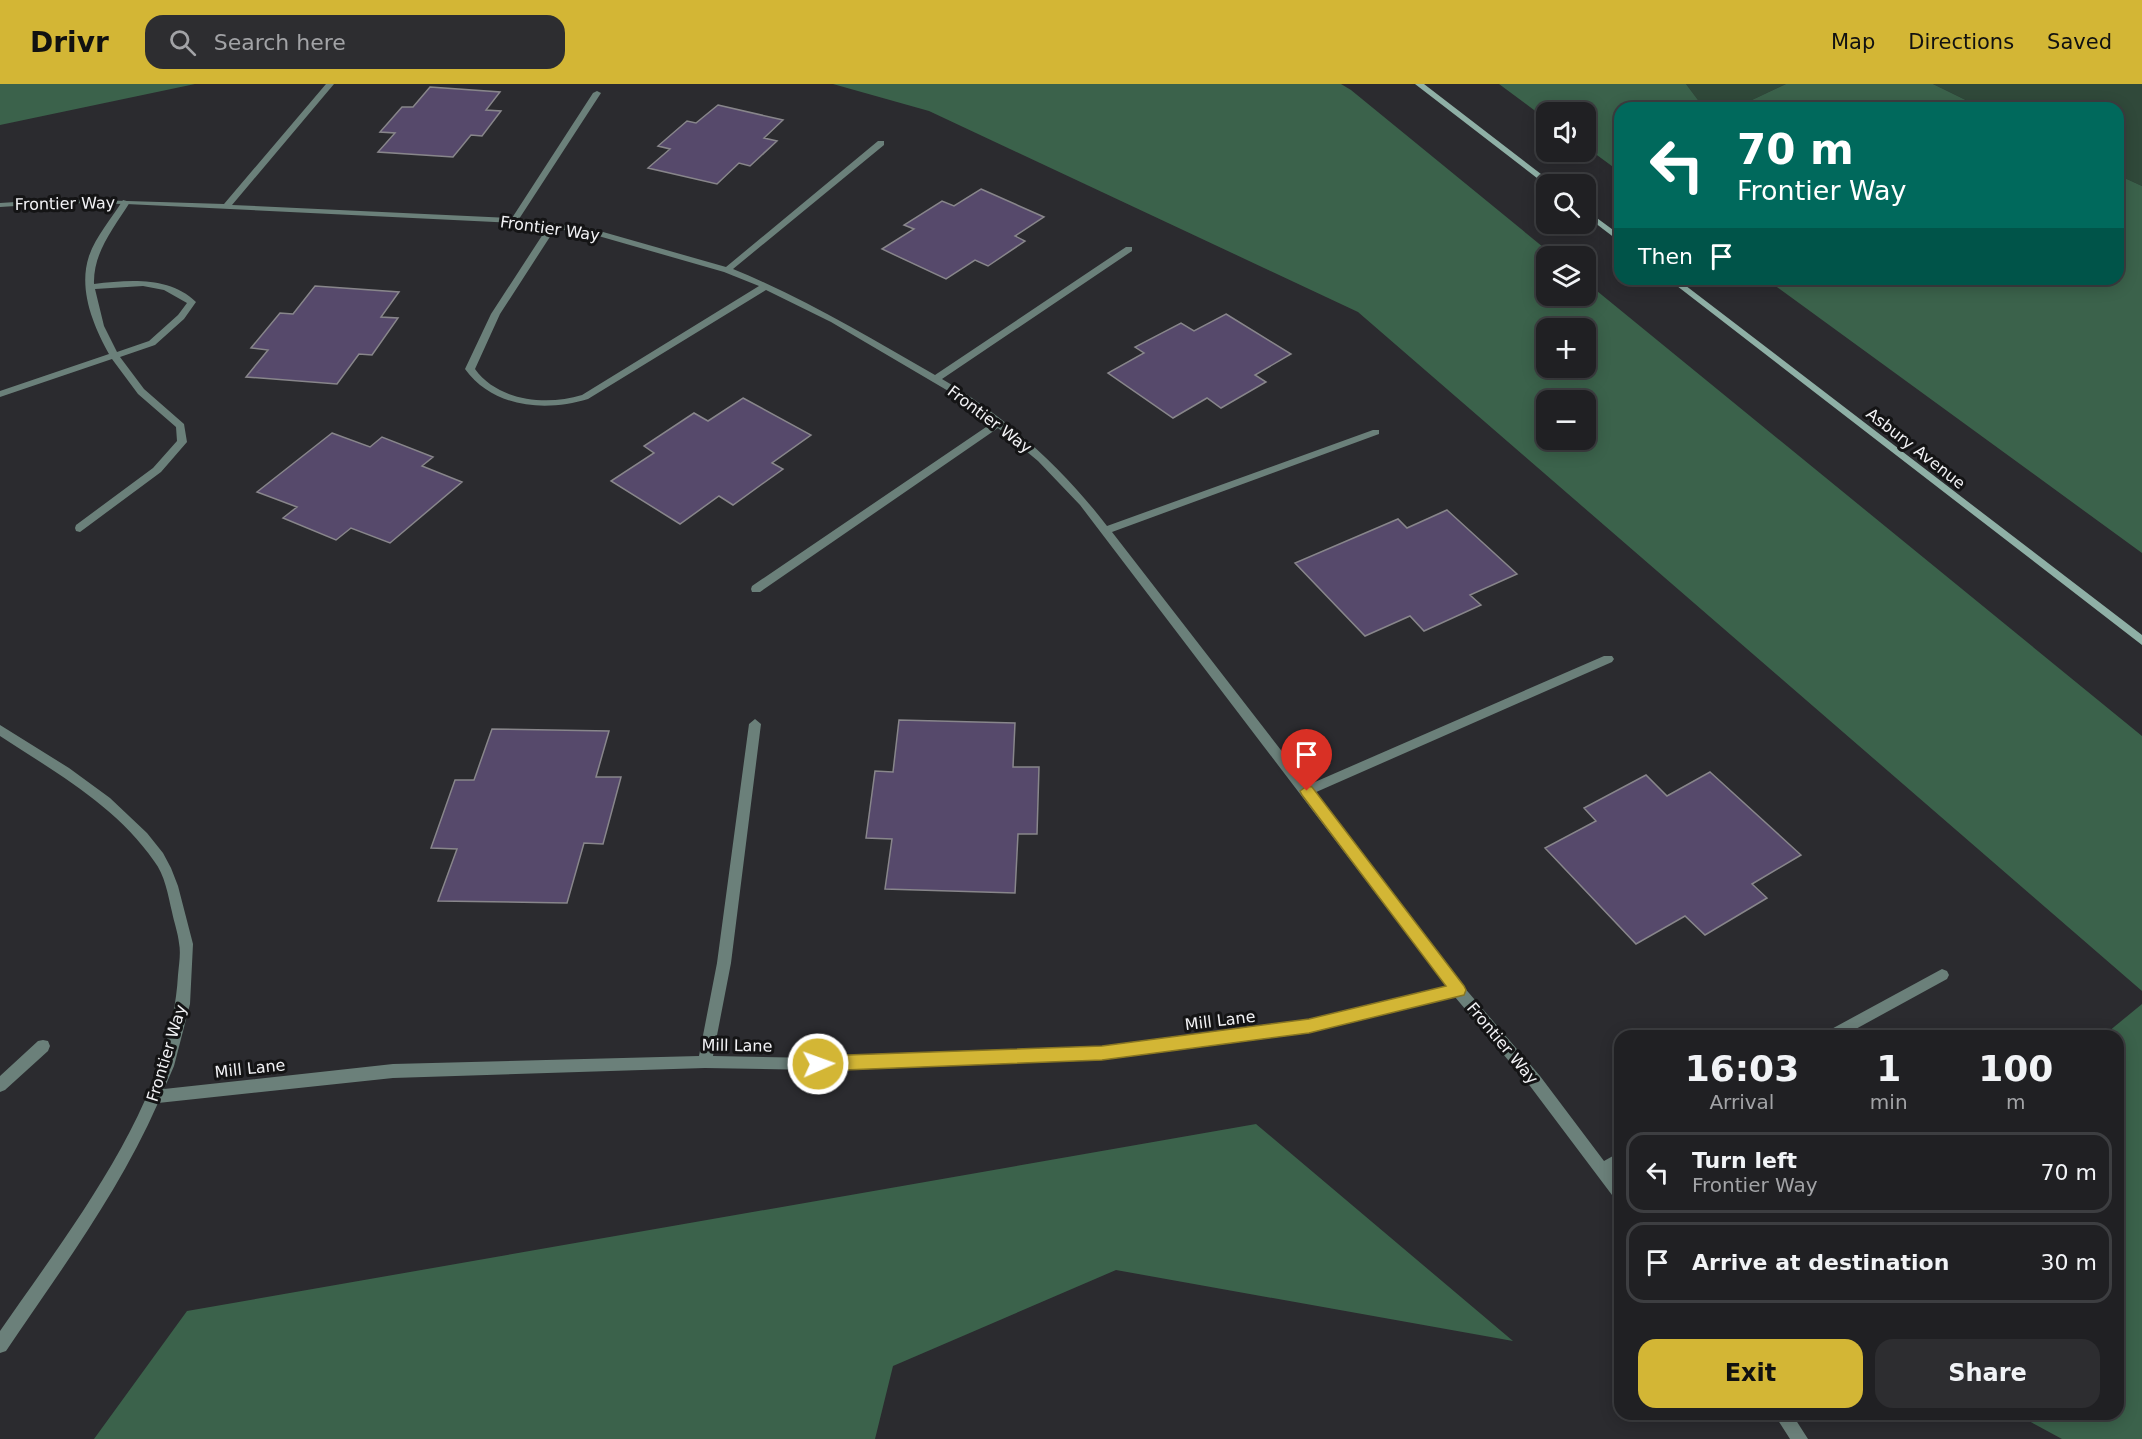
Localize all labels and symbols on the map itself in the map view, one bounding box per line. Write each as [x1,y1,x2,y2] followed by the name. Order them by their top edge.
[15,193,115,214] street label: Frontier Way
[499,212,601,245] street label: Frontier Way
[944,382,1036,457] street label: Frontier Way
[1863,404,1969,493] street label: Asbury Avenue
[1281,729,1332,791] pin
[1463,999,1542,1088] street label: Frontier Way
[143,1002,190,1104] street label: Frontier Way
[1184,1007,1256,1034] street label: Mill Lane
[786,1032,850,1096] position arrow
[701,1035,773,1056] street label: Mill Lane
[214,1055,286,1082] street label: Mill Lane

